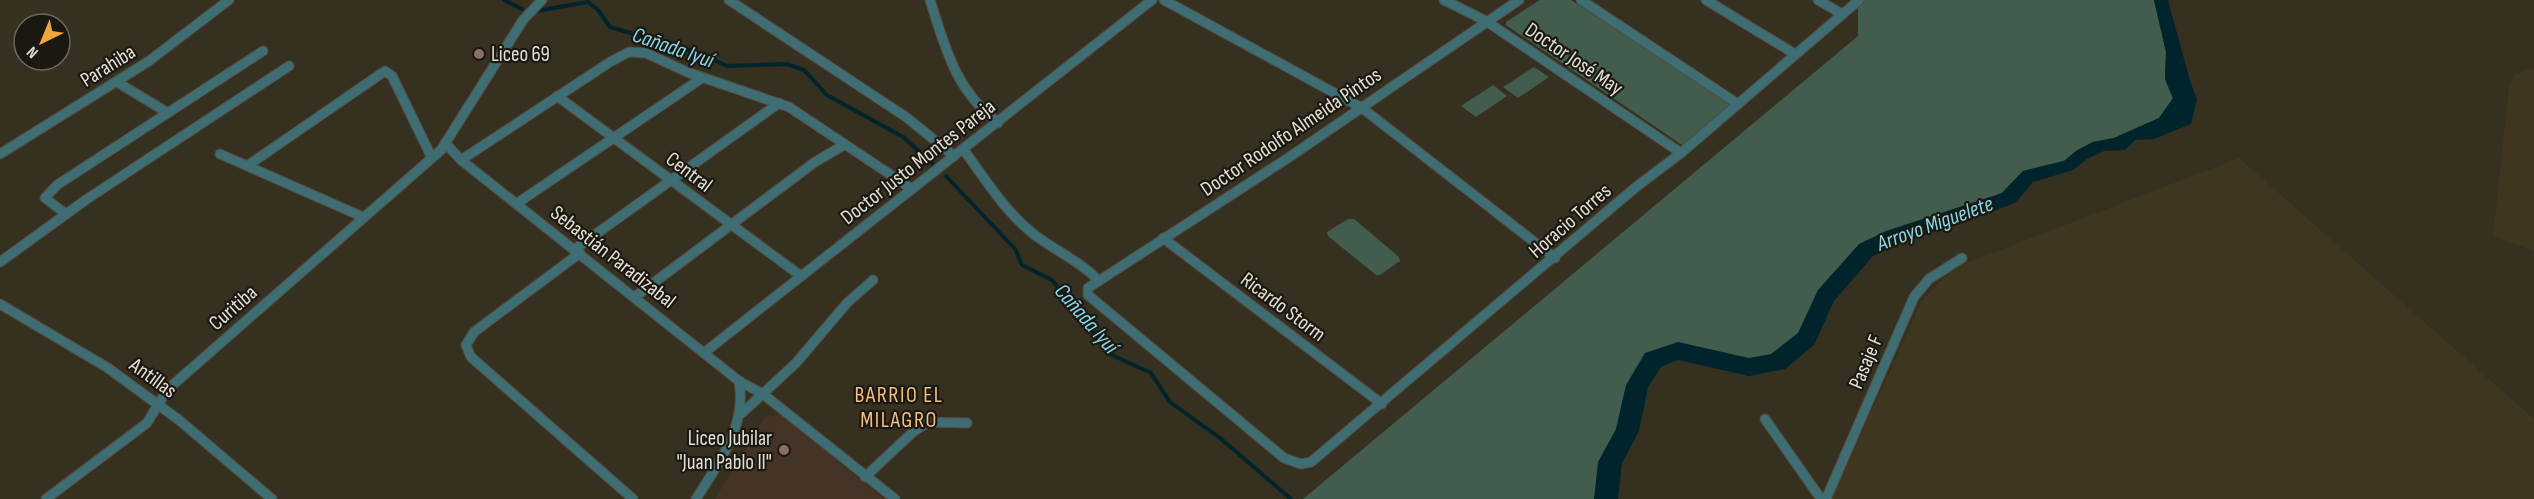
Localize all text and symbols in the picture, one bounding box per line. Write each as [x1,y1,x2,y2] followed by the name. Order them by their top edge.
[12,12,72,72] north arrow
[1520,17,1628,101] street label: Doctor José May
[629,22,719,75] water label: Cañada Iyuí
[76,39,140,93] street label: Parahiba
[23,42,42,62] text: N
[491,42,550,67] place label: Liceo 69
[472,47,486,61] marker: Liceo 69
[1196,62,1386,202] street label: Doctor Rodolfo Almeida Pintos
[836,94,1000,230] street label: Doctor Justo Montes Pareja
[661,146,717,198] street label: Central
[1524,178,1616,264] street label: Horacio Torres
[1872,190,1997,258] water label: Arroyo Miguelete
[545,200,681,314] street label: Sebastián Paradizabal
[1236,267,1330,347] street label: Ricardo Storm
[1048,278,1125,361] water label: Cañada Iyuí
[204,280,262,336] street label: Curitiba
[1844,331,1888,393] street label: Pasaje F
[124,352,181,403] street label: Antillas
[855,382,943,434] district label: BARRIO EL MILAGRO
[676,426,772,475] place label: Liceo Jubilar "Juan Pablo II"
[777,443,791,457] marker: Liceo Jubilar "Juan Pablo II"

